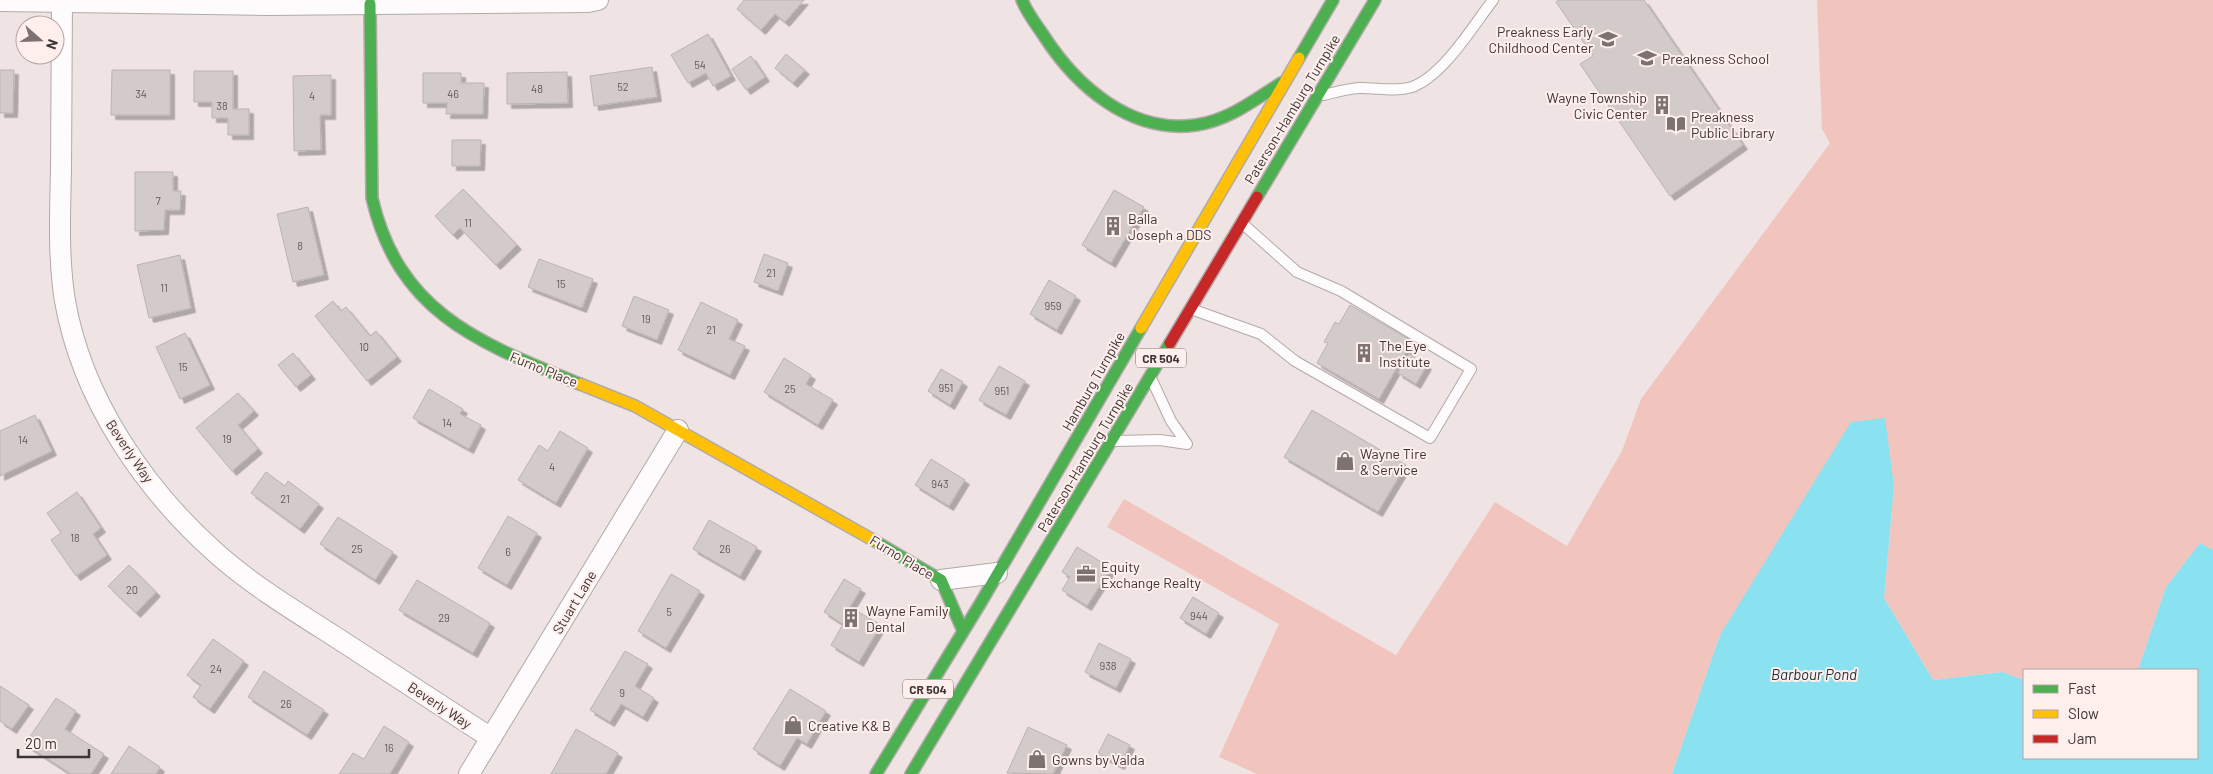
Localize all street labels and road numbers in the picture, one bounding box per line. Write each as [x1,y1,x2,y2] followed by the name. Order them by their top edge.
[1241,31,1343,187] street label: Paterson-Hamburg Turnpike
[1058,329,1128,433] street label: Hamburg Turnpike
[508,348,580,390] street label: Furno Place
[1136,348,1186,368] road number: CR 504
[1034,379,1136,535] street label: Paterson-Hamburg Turnpike
[103,416,158,486] street label: Beverly Way
[867,531,937,583] street label: Furno Place
[548,567,600,637] street label: Stuart Lane
[405,678,476,732] street label: Beverly Way
[903,680,953,699] road number: CR 504

